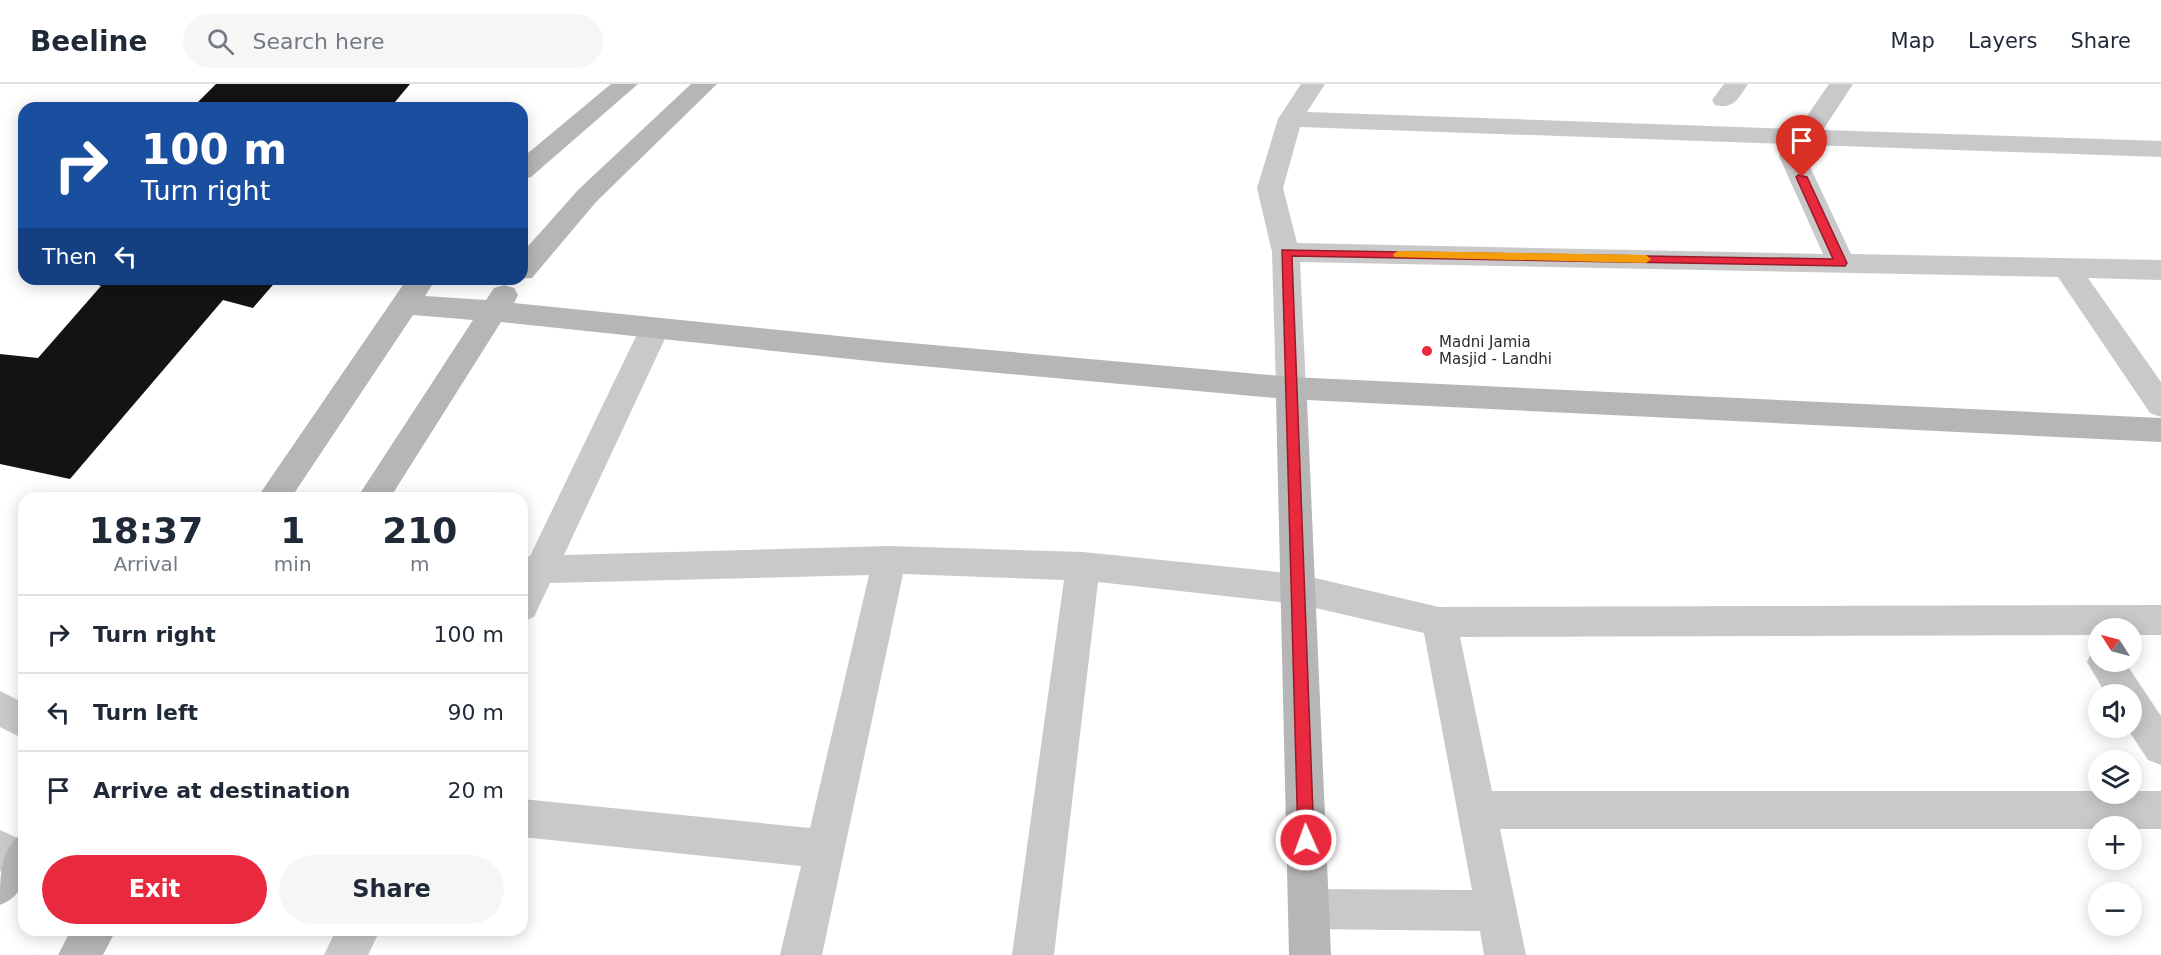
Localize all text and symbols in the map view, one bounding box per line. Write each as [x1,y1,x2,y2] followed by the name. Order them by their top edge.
[183,14,603,68] search box
[30,25,147,58] text: Beeline
[204,25,237,58] icon: search
[252,29,385,54] text: Search here
[1891,29,1935,53] text: Map
[1968,29,2037,53] text: Layers
[2070,29,2131,53] text: Share
[1776,115,1827,177] pin
[1785,124,1818,157] icon: arrive
[141,125,287,174] text: 100 m
[42,126,120,204] icon: right
[141,175,270,206] text: Turn right
[109,240,142,273] icon: left
[42,244,97,269] text: Then
[1439,333,1552,368] place label: Madni Jamia Masjid - Landhi
[1420,344,1434,358] marker: Madni Jamia Masjid - Landhi
[89,510,203,551] text: 18:37
[280,510,305,551] text: 1
[382,510,457,551] text: 210
[113,552,178,576] text: Arrival
[274,552,312,576] text: min
[410,552,430,576] text: m
[42,618,75,651] icon: right
[2088,618,2142,672] north arrow
[2088,618,2142,936] map controls
[93,622,216,647] text: Turn right
[434,622,504,647] text: 100 m
[2088,684,2142,738] button: sound
[42,696,75,729] icon: left
[93,700,198,725] text: Turn left
[448,700,504,725] text: 90 m
[2088,750,2142,804] button: layers
[42,774,75,807] icon: arrive
[93,778,350,803] text: Arrive at destination
[448,778,504,803] text: 20 m
[1274,808,1338,872] position arrow
[2088,816,2142,870] button: +
[42,855,267,924] button: Exit
[279,855,504,924] button: Share
[2088,882,2142,936] button: −

